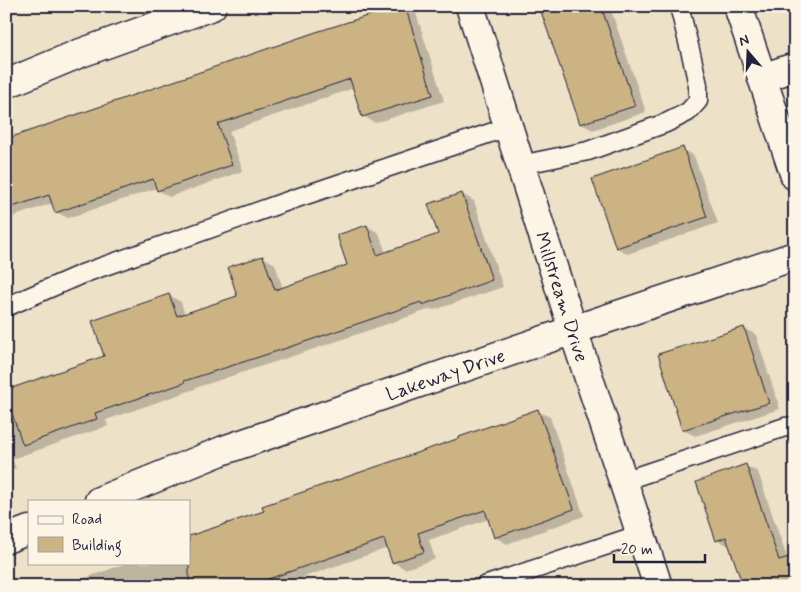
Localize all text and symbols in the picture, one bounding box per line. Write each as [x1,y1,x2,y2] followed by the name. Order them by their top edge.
[724,28,774,78] north arrow
[737,31,751,51] text: N
[529,229,594,365] street label: Millstream Drive
[383,343,509,407] street label: Lakeway Drive
[28,500,190,564] legend
[72,510,102,530] text: Road
[614,532,705,564] scale bar
[72,536,122,557] text: Building
[621,540,653,560] text: 20 m

